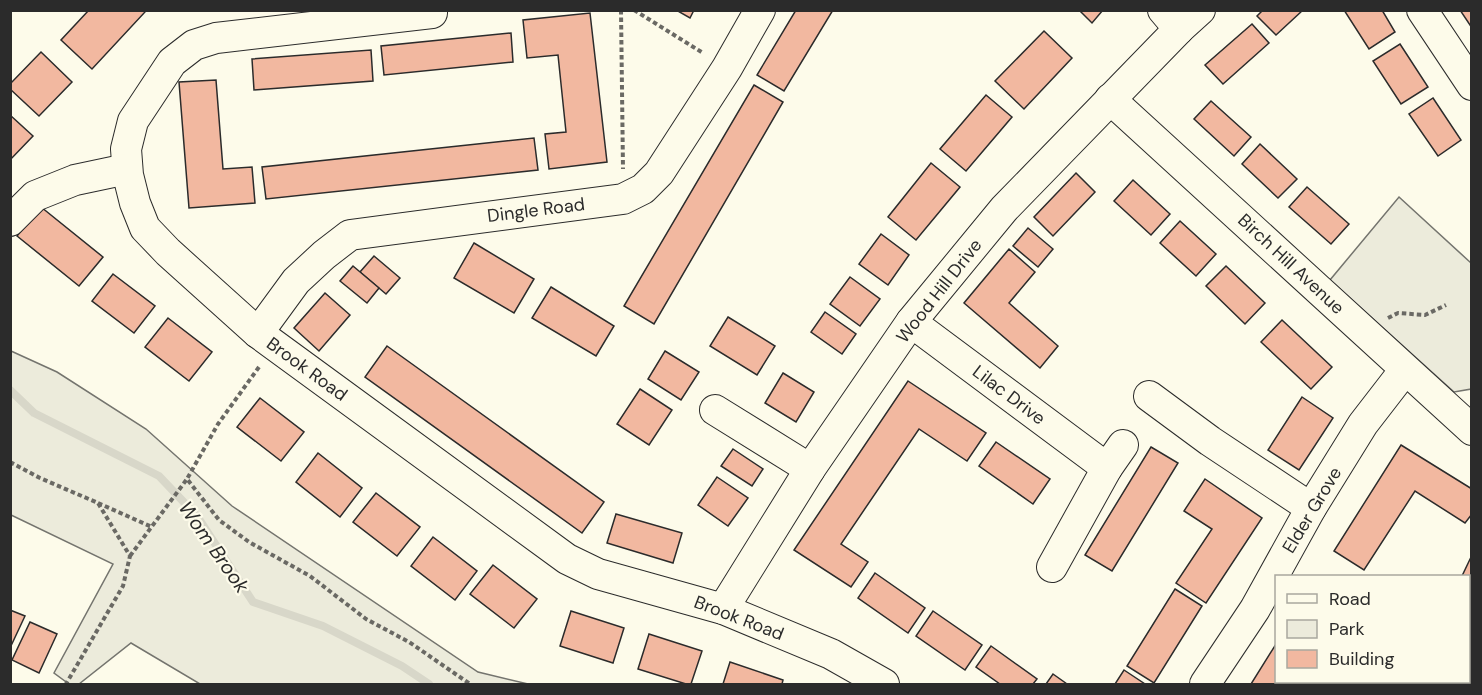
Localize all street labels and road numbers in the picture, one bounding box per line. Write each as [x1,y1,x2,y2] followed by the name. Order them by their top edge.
[486,192,586,228] street label: Dingle Road
[1233,208,1349,320] street label: Birch Hill Avenue
[891,234,987,348] street label: Wood Hill Drive
[262,332,352,406] street label: Brook Road
[968,360,1050,430] street label: Lilac Drive
[1277,462,1347,558] street label: Elder Grove
[691,590,787,646] street label: Brook Road

